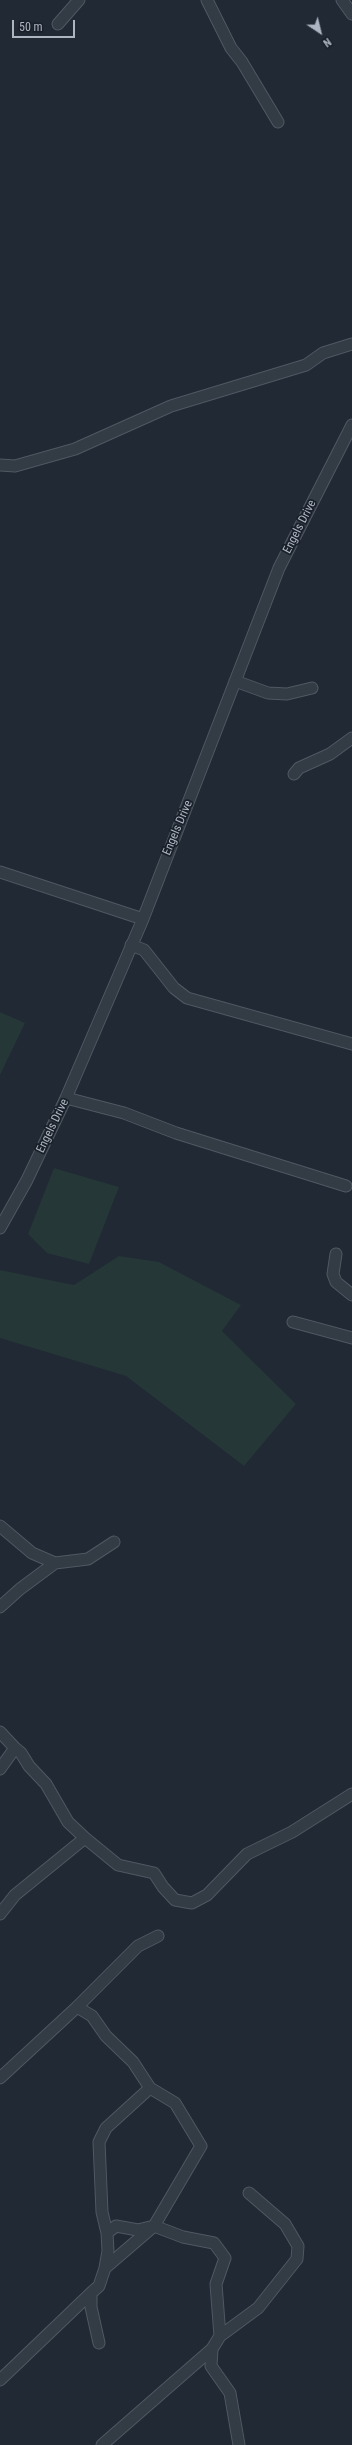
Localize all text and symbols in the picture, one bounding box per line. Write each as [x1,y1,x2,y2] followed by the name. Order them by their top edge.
[14,12,77,38] scale bar
[300,12,340,52] north arrow
[19,20,43,34] text: 50 m
[321,35,334,49] text: N
[280,498,320,556] street label: Engels Drive
[160,798,196,858] street label: Engels Drive
[34,1097,72,1155] street label: Engels Drive

